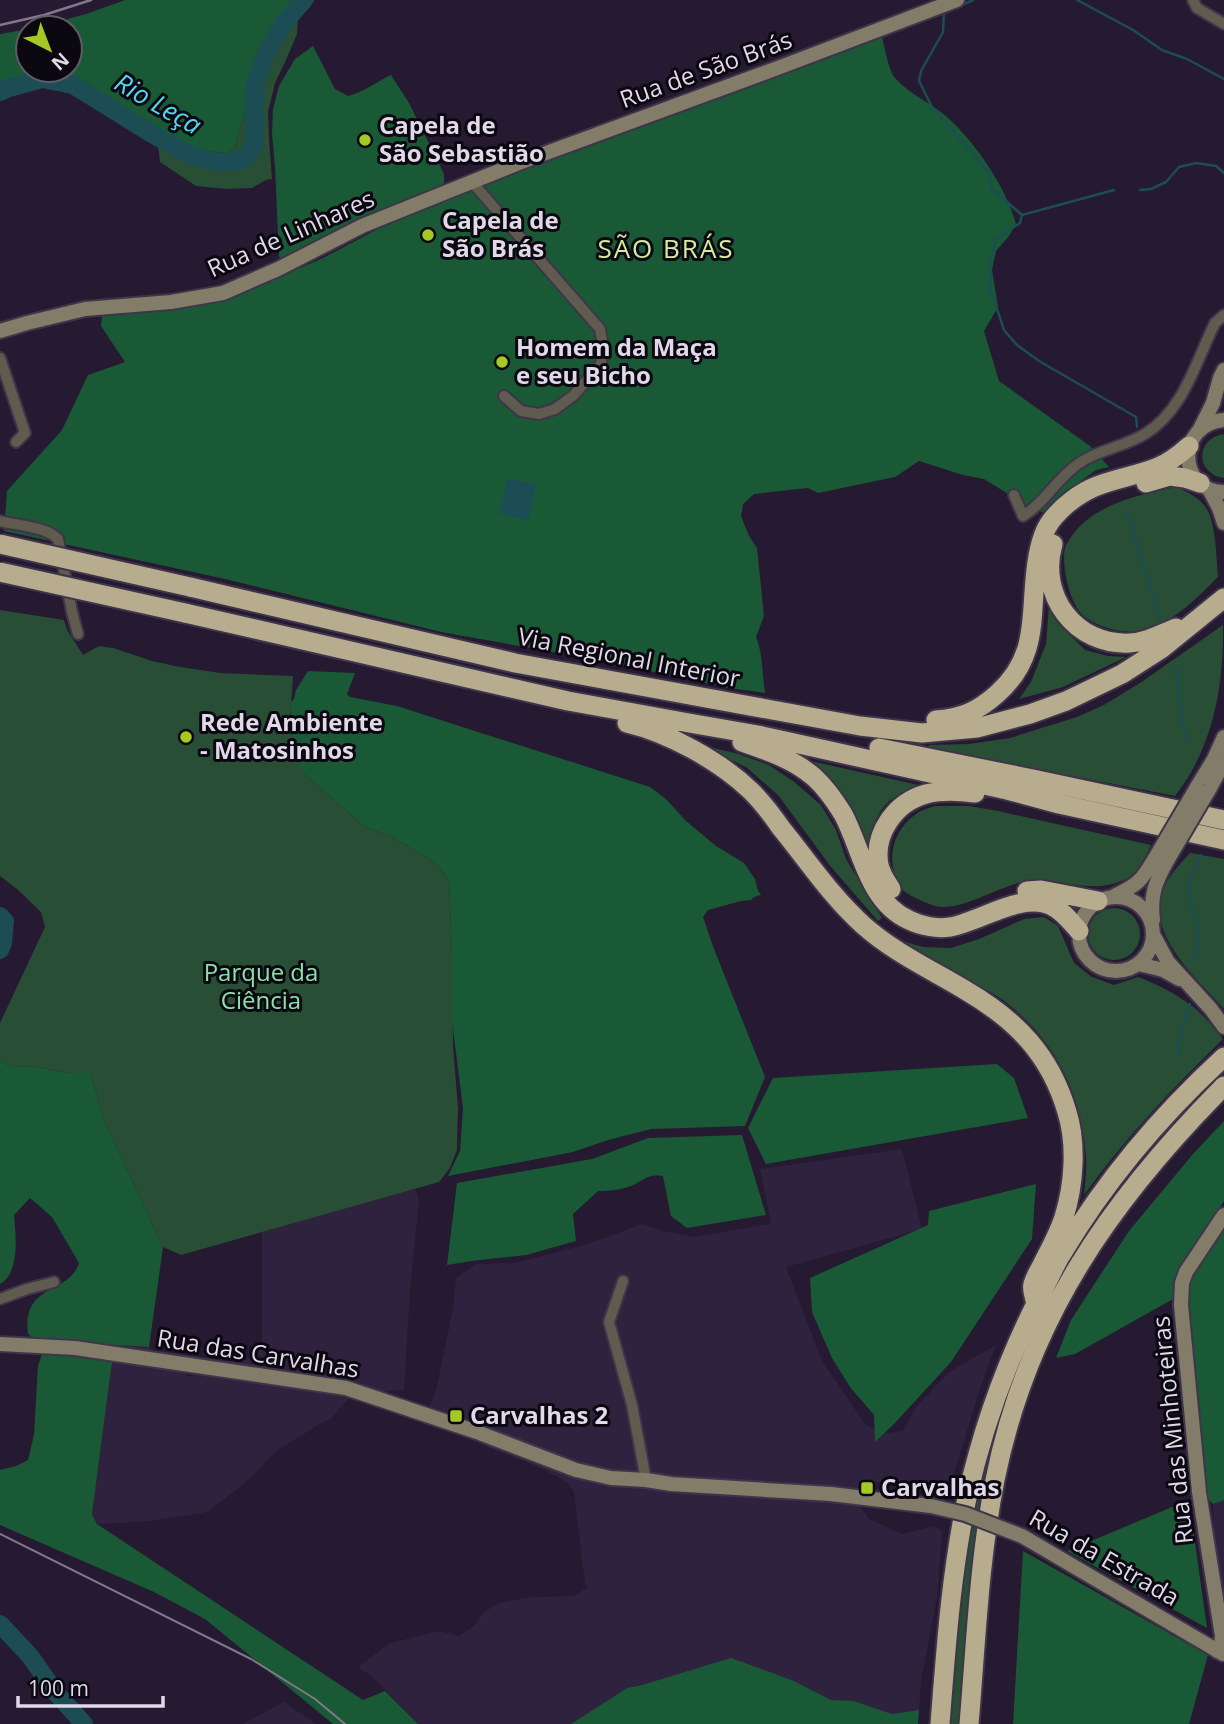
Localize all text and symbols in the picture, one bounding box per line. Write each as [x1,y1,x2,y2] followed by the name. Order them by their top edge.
[14,14,84,84] north arrow
[615,22,796,115] street label: Rua de São Brás
[46,47,75,76] text: N
[108,64,209,143] water label: Rio Leça
[379,108,544,169] place label: Capela de São Sebastião
[357,132,373,148] marker: Capela de São Sebastião
[202,181,379,284] street label: Rua de Linhares
[442,203,559,264] place label: Capela de São Brás
[420,227,436,243] marker: Capela de São Brás
[597,230,735,266] district label: SÃO BRÁS
[516,330,717,391] place label: Homem da Maça e seu Bicho
[494,354,510,370] marker: Homem da Maça e seu Bicho
[515,619,743,694] street label: Via Regional Interior
[200,705,383,766] place label: Rede Ambiente - Matosinhos
[178,729,194,745] marker: Rede Ambiente - Matosinhos
[204,955,318,1016] park label: Parque da Ciência
[1143,1315,1200,1546] street label: Rua das Minhoteiras
[155,1320,362,1385] street label: Rua das Carvalhas
[470,1398,608,1431] place label: Carvalhas 2
[448,1408,464,1424] marker: Carvalhas 2
[881,1470,999,1503] place label: Carvalhas
[859,1480,875,1496] marker: Carvalhas
[1024,1500,1186,1613] street label: Rua da Estrada
[18,1664,163,1708] scale bar
[28,1674,89,1702] text: 100 m

